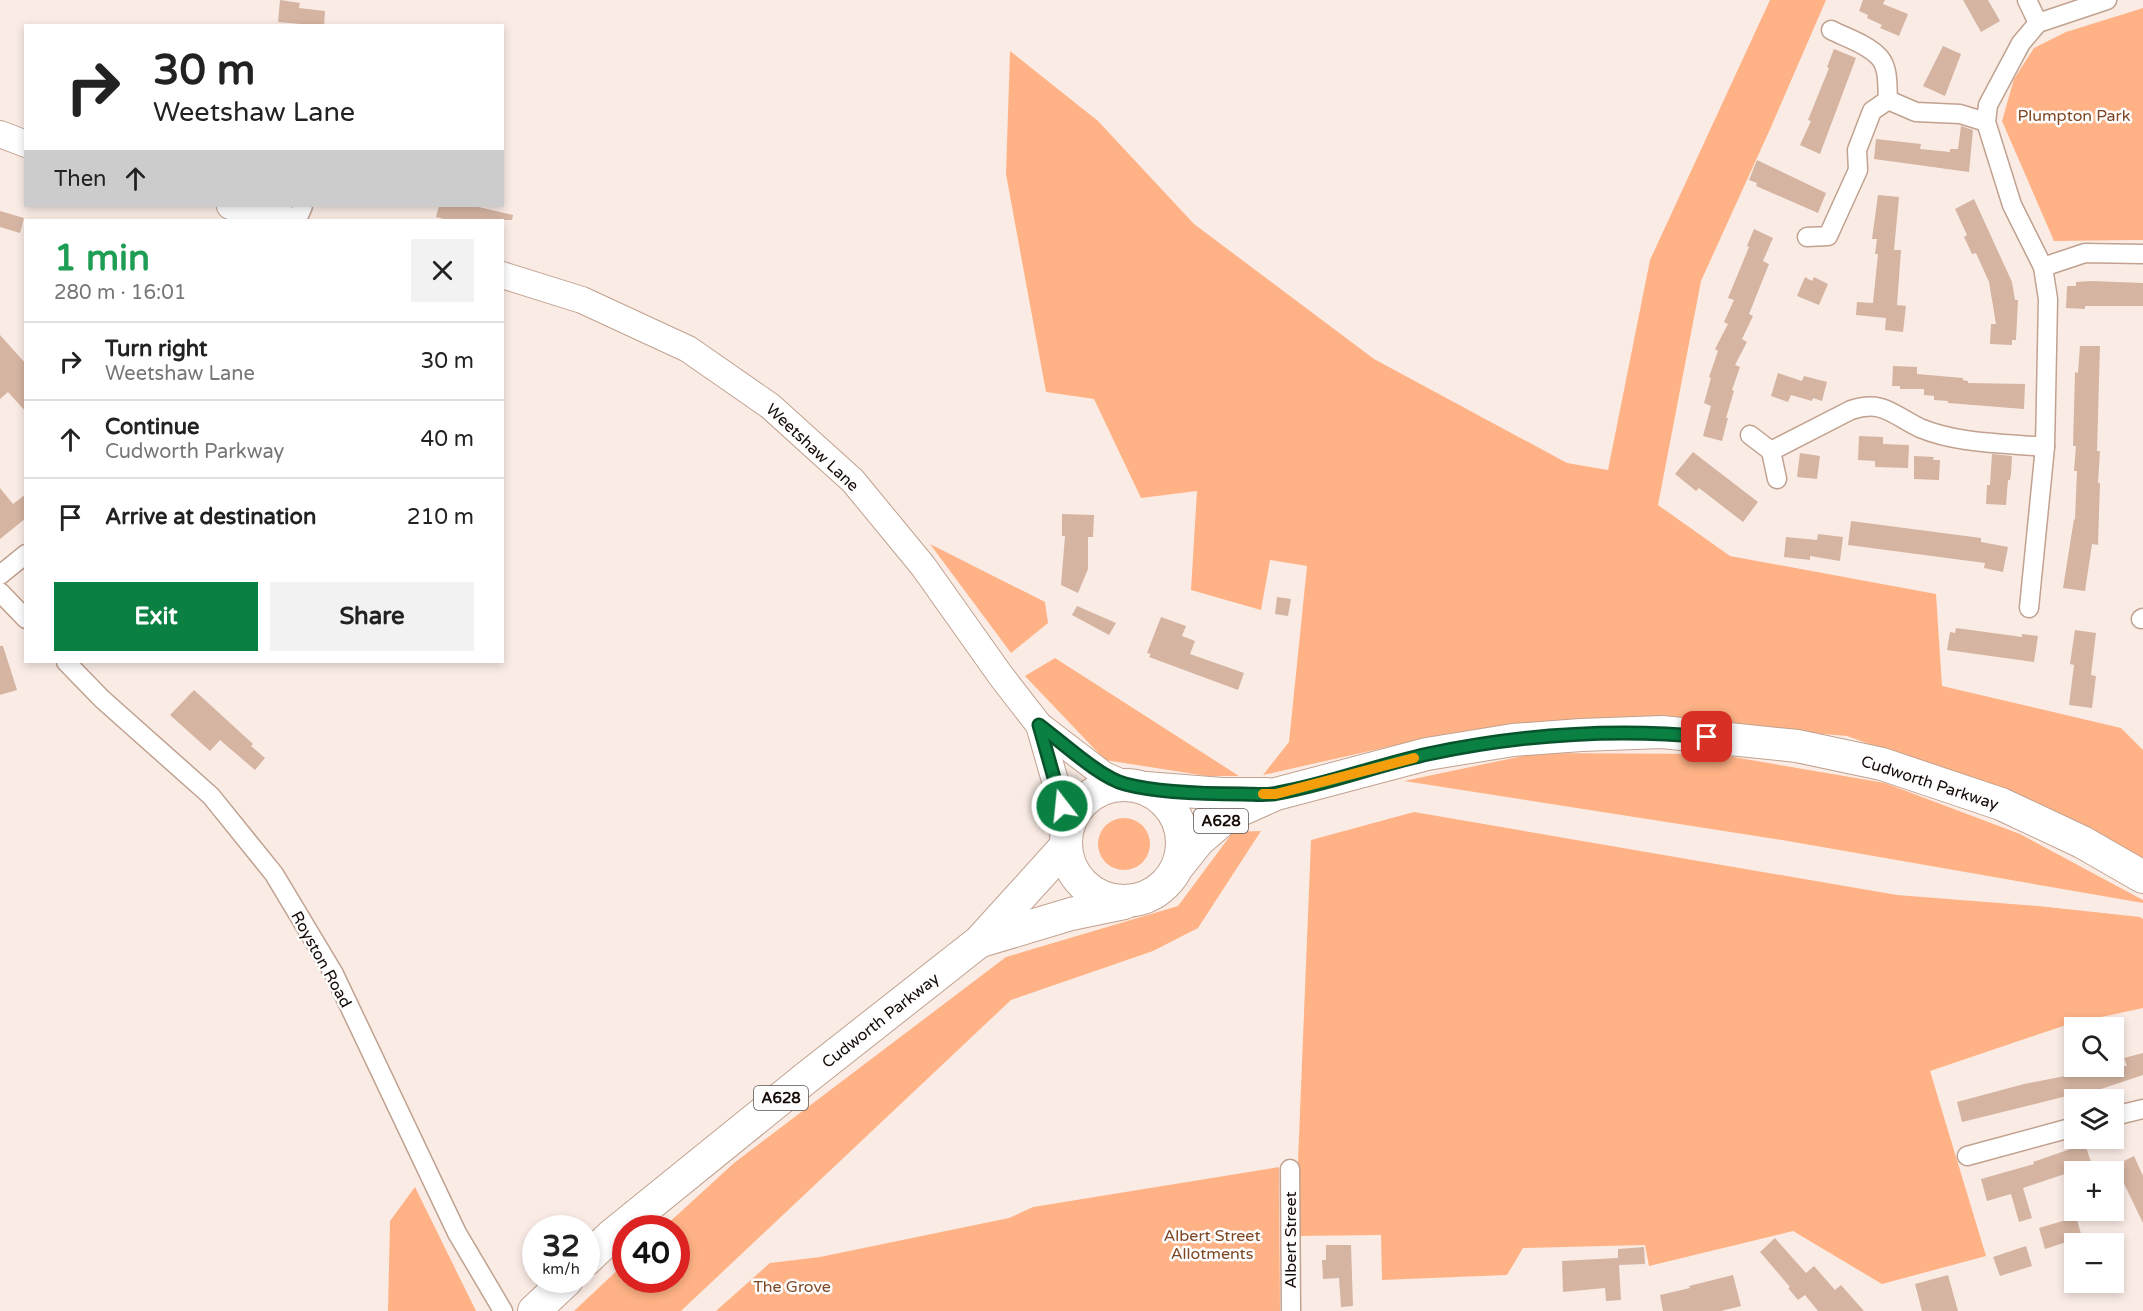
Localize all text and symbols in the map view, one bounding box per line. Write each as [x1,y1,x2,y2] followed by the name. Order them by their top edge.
[153,45,255,96] text: 30 m
[54,48,132,126] icon: right
[153,96,355,129] text: Weetshaw Lane
[2018,106,2131,126] park label: Plumpton Park
[119,162,152,195] icon: ahead
[54,166,107,192] text: Then
[54,237,150,280] text: 1 min
[411,239,474,302] button: close
[54,281,186,305] text: 280 m · 16:01
[105,336,207,362] text: Turn right
[54,345,87,378] icon: right
[420,348,474,374] text: 30 m
[105,362,255,386] text: Weetshaw Lane
[762,400,863,496] street label: Weetshaw Lane
[105,414,200,440] text: Continue
[54,423,87,456] icon: ahead
[420,426,474,452] text: 40 m
[105,440,284,464] text: Cudworth Parkway
[54,501,87,534] icon: arrive
[105,504,316,530] text: Arrive at destination
[407,504,474,530] text: 210 m
[54,582,258,651] button: Exit
[270,582,474,651] button: Share
[1681,711,1732,762] pin
[1690,720,1723,753] icon: arrive
[1858,751,2001,815] street label: Cudworth Parkway
[1030,774,1094,838] position arrow
[1194,809,1248,833] road number: A628
[286,908,356,1011] street label: Royston Road
[818,969,944,1073] street label: Cudworth Parkway
[2064,1017,2124,1293] map controls
[2064,1017,2124,1077] button: search
[754,1086,808,1110] road number: A628
[2064,1089,2124,1149] button: layers
[2064,1161,2124,1221] button: +
[1281,1191,1301,1289] street label: Albert Street
[612,1215,690,1293] speed limit sign: 40
[1163,1226,1261,1264] park label: Albert Street Allotments
[542,1228,580,1265] text: 32
[2064,1233,2124,1293] button: −
[542,1260,580,1278] text: km/h
[753,1277,831,1297] park label: The Grove

